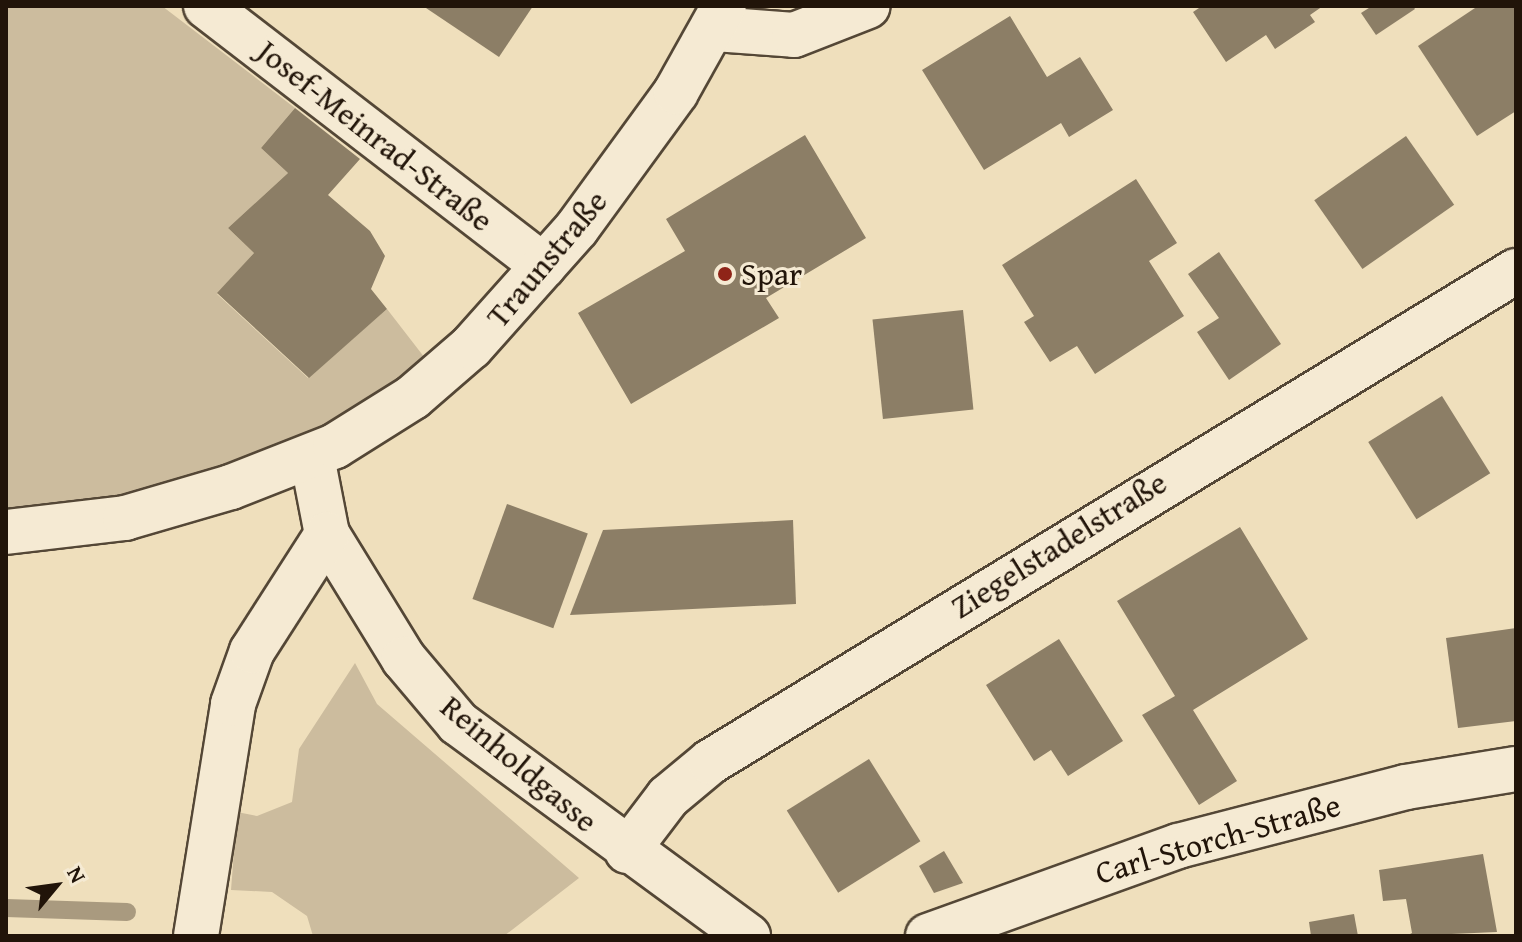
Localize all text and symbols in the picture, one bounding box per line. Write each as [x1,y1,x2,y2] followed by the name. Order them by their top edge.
[250,32,500,240] street label: Josef-Meinrad-Straße
[479,183,615,335] street label: Traunstraße
[741,255,802,293] place label: Spar
[716,265,734,283] marker: Spar
[944,463,1174,627] street label: Ziegelstadelstraße
[433,688,605,840] street label: Reinholdgasse
[1091,786,1345,892] street label: Carl-Storch-Straße
[16,846,96,926] north arrow
[59,860,95,889] text: N

